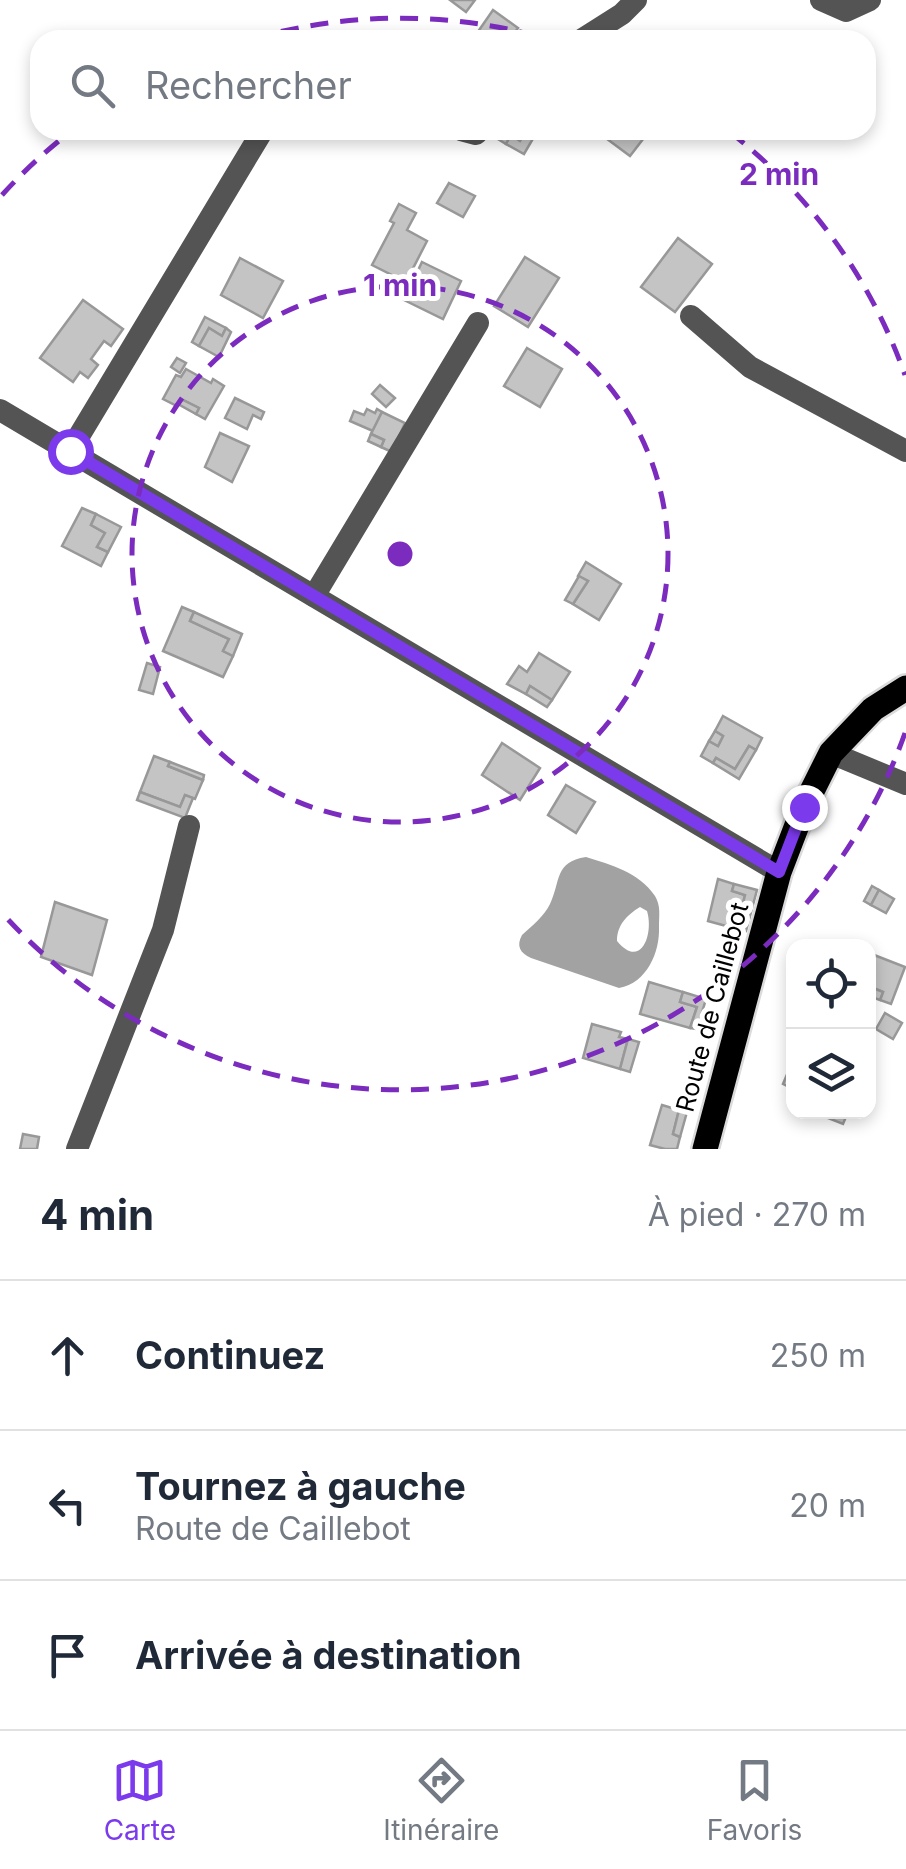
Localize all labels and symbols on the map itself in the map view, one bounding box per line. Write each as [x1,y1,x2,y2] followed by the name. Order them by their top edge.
[739,156,819,192] text: 2 min
[363,267,437,303] text: 1 min
[48,429,94,475] route start
[382,536,418,572] centre of rings
[782,785,828,831] route end
[670,899,754,1115] street label: Route de Caillebot

